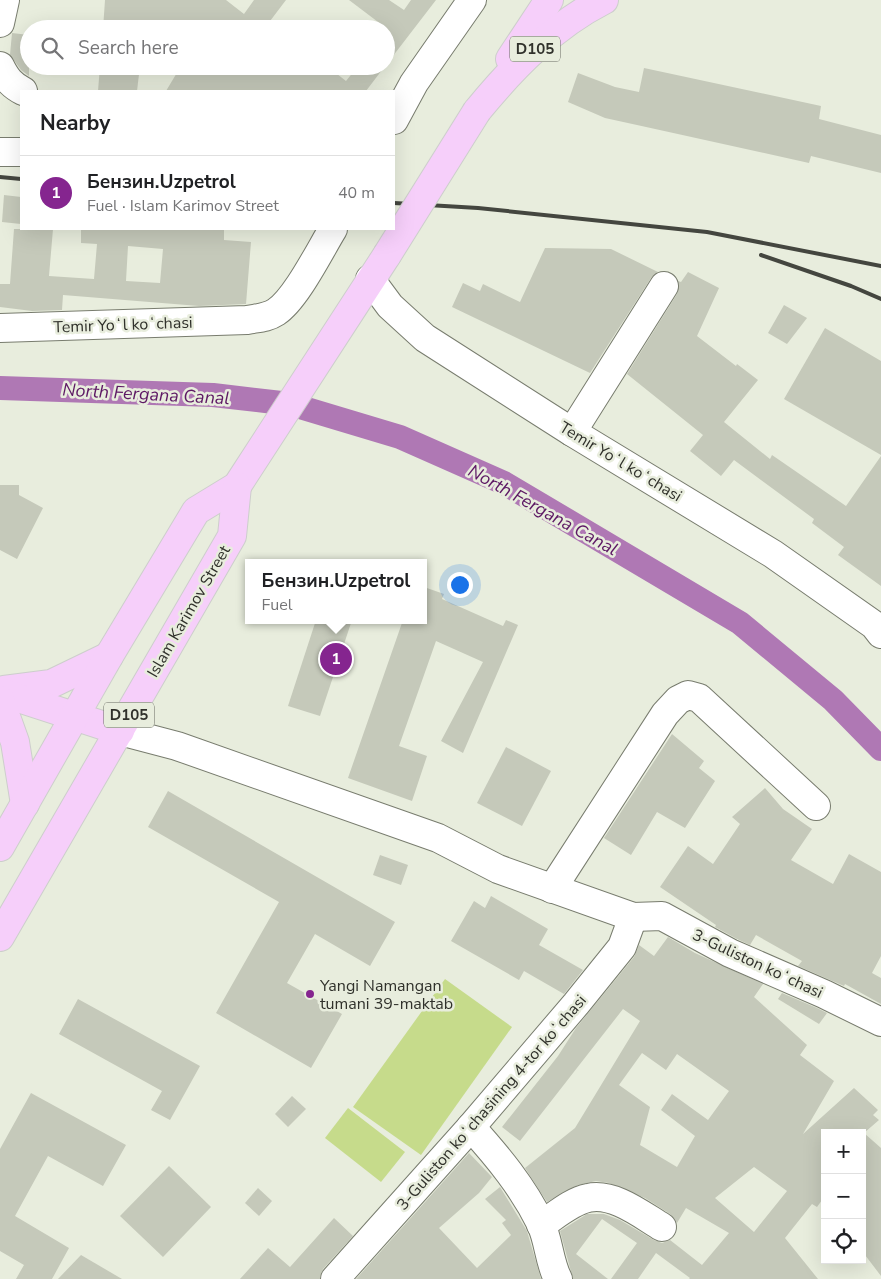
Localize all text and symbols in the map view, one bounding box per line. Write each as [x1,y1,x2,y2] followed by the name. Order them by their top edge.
[20,20,395,75] search box
[38,34,66,62] icon: search
[78,35,179,61] text: Search here
[510,36,560,62] road number: D105
[40,109,110,137] text: Nearby
[87,169,236,195] text: Бензин.Uzpetrol
[51,182,61,204] text: 1
[338,182,375,204] text: 40 m
[87,195,279,217] text: Fuel · Islam Karimov Street
[53,312,193,338] street label: Temir Yoʻl koʻchasi
[62,378,230,410] water label: North Fergana Canal
[555,417,686,507] street label: Temir Yoʻl koʻchasi
[464,459,622,561] water label: North Fergana Canal
[142,541,236,682] street label: Islam Karimov Street
[245,559,427,624] popup
[262,568,410,594] text: Бензин.Uzpetrol
[447,572,473,598] your location
[262,594,292,616] text: Fuel
[320,640,352,678] pin: 1
[104,702,154,728] road number: D105
[689,924,826,1004] street label: 3-Guliston koʻchasi
[319,975,453,1015] place label: Yangi Namangan tumani 39-maktab
[304,988,316,1000] marker: Yangi Namangan tumani 39-maktab
[392,990,592,1215] street label: 3-Guliston koʻchasining 4-tor koʻchasi
[821,1129,866,1264] map controls
[821,1129,866,1174] button: +
[821,1174,866,1219] button: −
[821,1219,866,1264] button: locate

